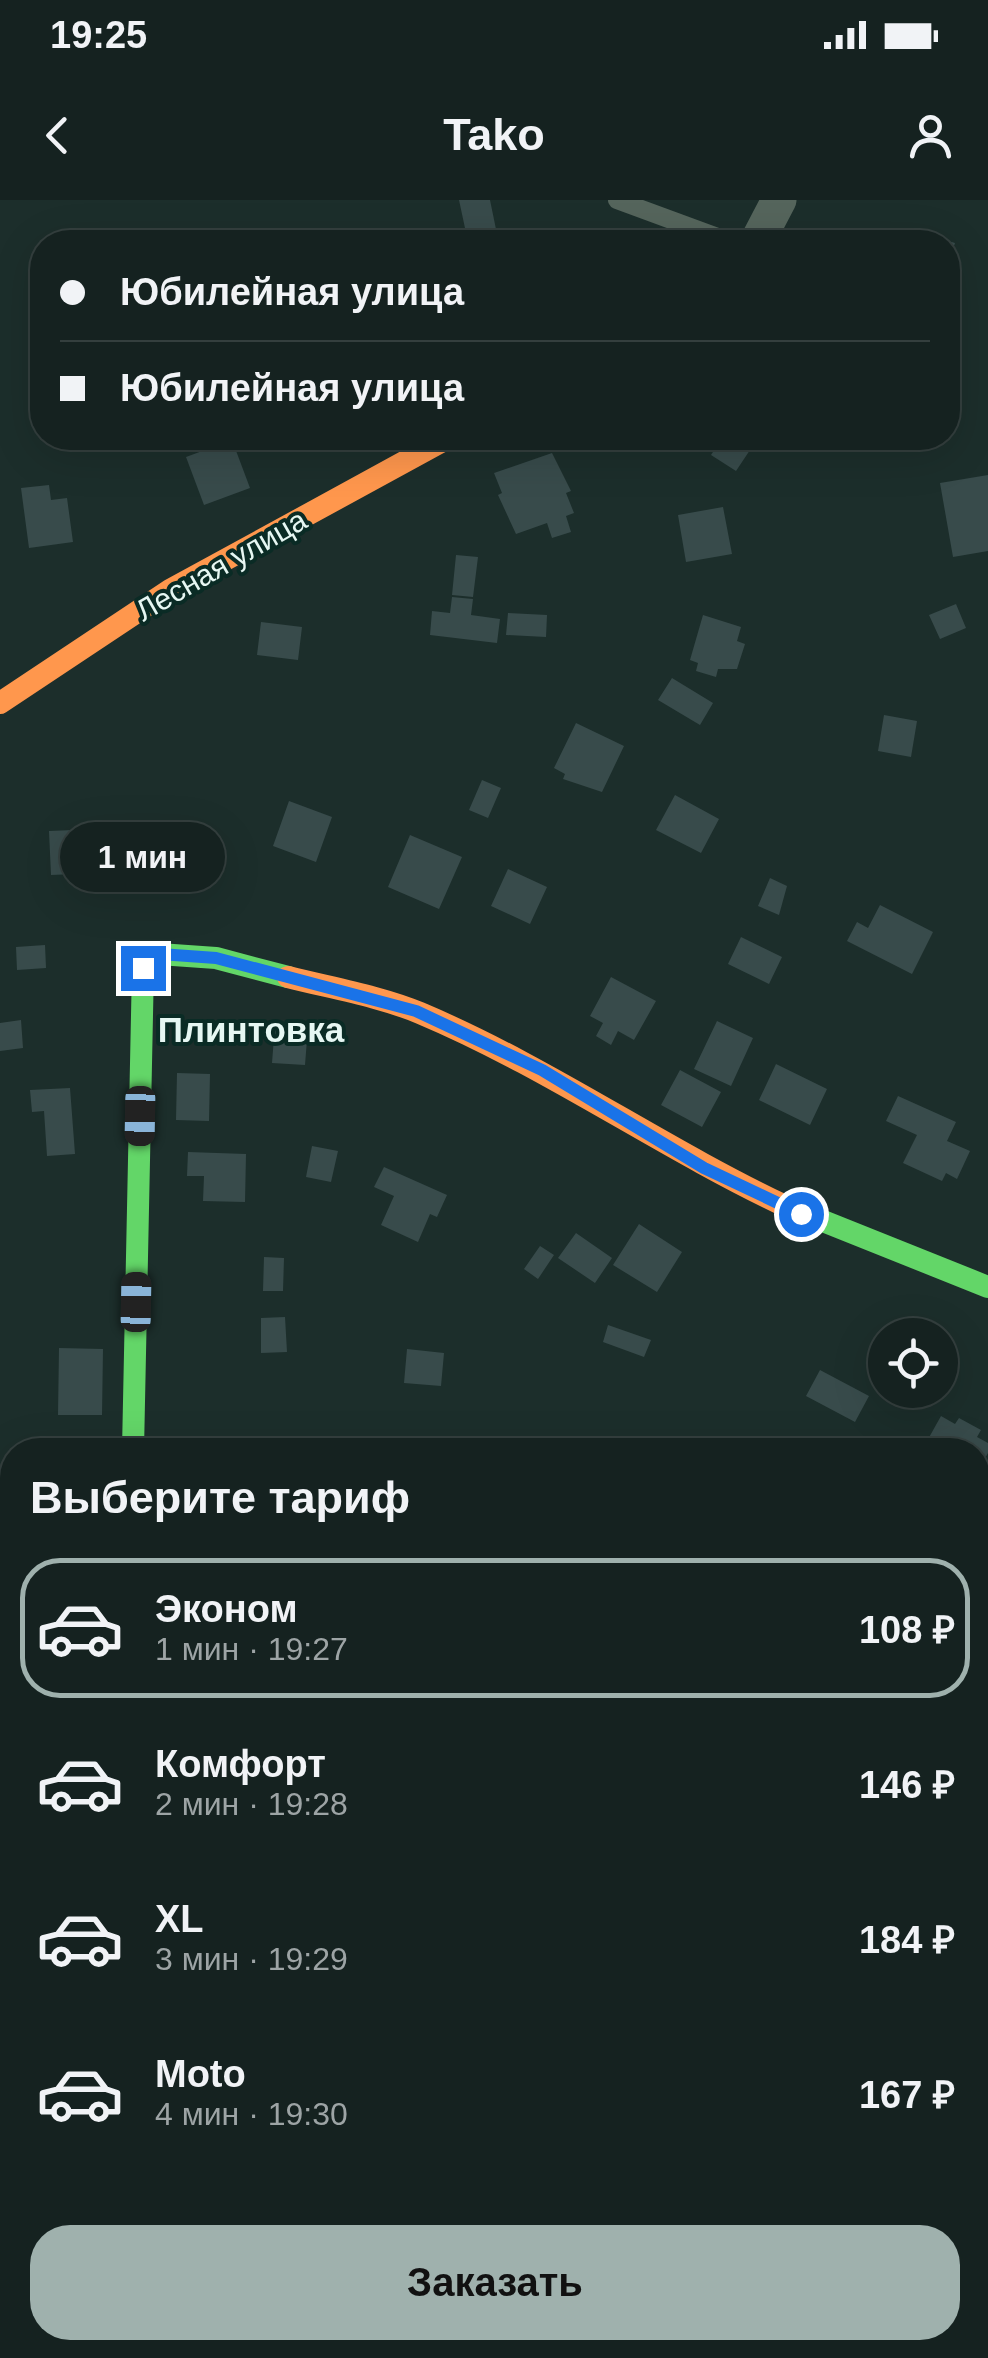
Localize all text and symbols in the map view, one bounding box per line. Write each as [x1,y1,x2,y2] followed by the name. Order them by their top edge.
[50,14,147,56] text: 19:25
[30,108,85,163] icon: back
[903,108,958,163] icon: person
[443,109,545,160] text: Tako
[120,271,464,313] text: Юбилейная улица
[120,367,464,409] text: Юбилейная улица
[130,503,313,627] street label: Лесная улица
[61,823,226,893] callout: 1 мин
[98,839,187,875] text: 1 мин
[121,946,166,991] route end
[158,1010,345,1049] district label: Плинтовка
[124,1086,156,1146] car
[779,1192,824,1237] route start
[120,1272,152,1332] car
[868,1318,958,1408] map controls
[868,1318,958,1408] button: locate
[30,1472,410,1523] text: Выберите тариф
[35,1583,125,1673] icon: car
[155,1588,298,1630] text: Эконом
[859,1609,955,1651] text: 108 ₽
[155,1631,348,1667] text: 1 мин · 19:27
[35,1738,125,1828] icon: car
[155,1743,326,1785] text: Комфорт
[859,1764,955,1806] text: 146 ₽
[155,1786,348,1822] text: 2 мин · 19:28
[35,1893,125,1983] icon: car
[155,1898,204,1940] text: XL
[859,1919,955,1961] text: 184 ₽
[155,1941,348,1977] text: 3 мин · 19:29
[35,2048,125,2138] icon: car
[155,2053,246,2095] text: Moto
[859,2074,955,2116] text: 167 ₽
[155,2096,348,2132] text: 4 мин · 19:30
[30,2225,960,2340] button: Заказать

